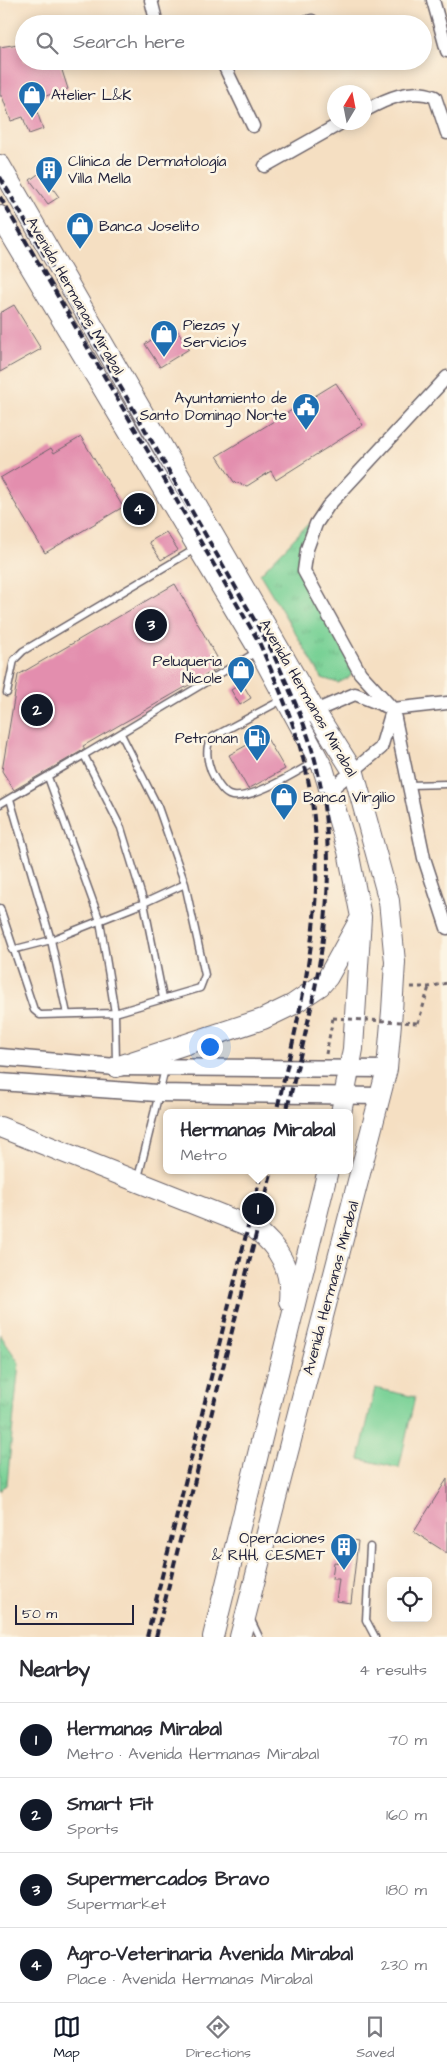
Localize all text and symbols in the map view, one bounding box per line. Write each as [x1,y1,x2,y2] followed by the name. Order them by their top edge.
[15,15,432,70] search box
[33,29,61,57] icon: search
[73,29,185,56] text: Search here
[17,80,47,119] shop icon: Atelier L&K
[51,85,131,106] place label: Atelier L&K
[327,85,372,130] north arrow
[68,151,227,189] place label: Clínica de Dermatología Villa Mella
[34,155,64,194] building icon: Clínica de Dermatología Villa Mella
[65,211,95,250] shop icon: Banca Joselito
[21,213,129,379] street label: Avenida Hermanas Mirabal
[99,216,200,237] place label: Banca Joselito
[183,315,247,353] place label: Piezas y Servicios
[149,319,179,358] shop icon: Piezas y Servicios
[140,388,287,427] place label: Ayuntamiento de Santo Domingo Norte
[291,392,321,431] public building icon: Ayuntamiento de Santo Domingo Norte
[123,490,155,528] pin: 4
[135,606,167,644] pin: 3
[254,615,362,781] street label: Avenida Hermanas Mirabal
[153,651,222,689] place label: Peluqueria Nicole
[226,655,256,694] shop icon: Peluqueria Nicole
[21,691,53,729] pin: 2
[242,723,272,762] fuel station icon: Petronan
[175,728,238,749] place label: Petronan
[269,782,299,821] shop icon: Banca Virgilio
[303,787,396,809] place label: Banca Virgilio
[197,1034,223,1060] your location
[163,1109,353,1174] popup
[180,1117,336,1144] text: Hermanas Mirabal
[180,1144,227,1166] text: Metro
[242,1190,274,1228] pin: 1
[298,1199,364,1377] street label: Avenida Hermanas Mirabal
[212,1528,326,1566] place label: Operaciones & RHH, CESMET
[329,1532,359,1571] building icon: Operaciones & RHH, CESMET
[387,1577,432,1622] map controls
[387,1577,432,1622] button: locate
[15,1602,134,1625] scale bar
[22,1604,57,1624] text: 50 m
[20,1655,90,1684] text: Nearby
[359,1659,427,1681] text: 4 results
[67,1716,222,1743] text: Hermanas Mirabal
[35,1729,37,1751] text: 1
[388,1729,427,1751] text: 70 m
[67,1743,319,1765] text: Metro · Avenida Hermanas Mirabal
[67,1791,153,1818] text: Smart Fit
[31,1804,41,1826] text: 2
[386,1804,427,1826] text: 160 m
[67,1818,119,1840] text: Sports
[67,1866,269,1893] text: Supermercados Bravo
[32,1879,40,1901] text: 3
[386,1879,427,1901] text: 180 m
[67,1893,166,1915] text: Supermarket
[67,1941,353,1968] text: Agro-Veterinaria Avenida Mirabal
[31,1954,41,1976] text: 4
[381,1954,427,1976] text: 230 m
[67,1968,313,1990] text: Place · Avenida Hermanas Mirabal
[53,2013,81,2063] tab: Map
[186,2013,251,2063] tab: Directions
[356,2013,394,2063] tab: Saved

